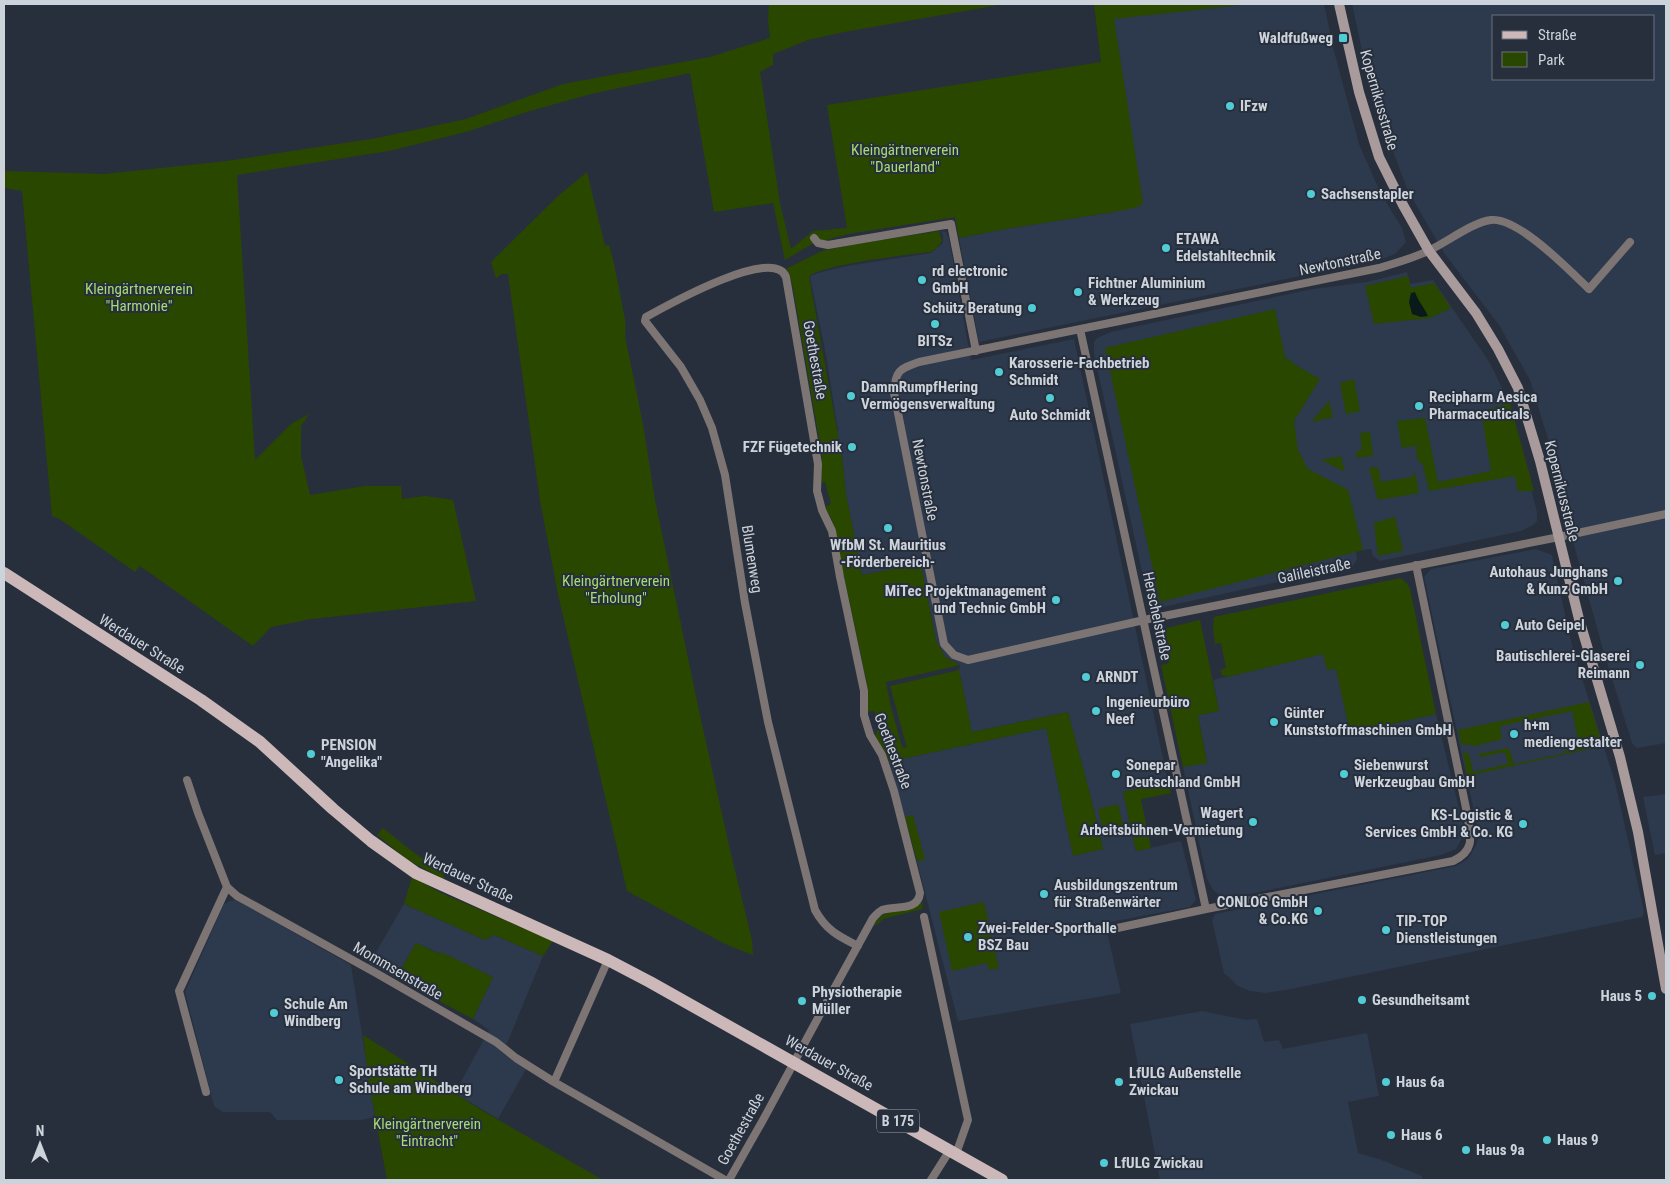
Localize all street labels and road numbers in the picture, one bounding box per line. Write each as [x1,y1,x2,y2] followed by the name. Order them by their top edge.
[1356,48,1402,152] street label: Kopernikusstraße
[1298,245,1382,279] street label: Newtonstraße
[799,319,831,401] street label: Goethestraße
[908,438,942,522] street label: Newtonstraße
[1541,439,1583,543] street label: Kopernikusstraße
[738,524,766,594] street label: Blumenweg
[1276,554,1352,588] street label: Galileistraße
[1139,570,1175,662] street label: Herschelstraße
[96,610,188,678] street label: Werdauer Straße
[870,711,916,791] street label: Goethestraße
[420,849,516,907] street label: Werdauer Straße
[350,938,446,1004] street label: Mommsenstraße
[782,1031,876,1095] street label: Werdauer Straße
[714,1090,768,1168] street label: Goethestraße
[877,1110,919,1132] road number: B 175

